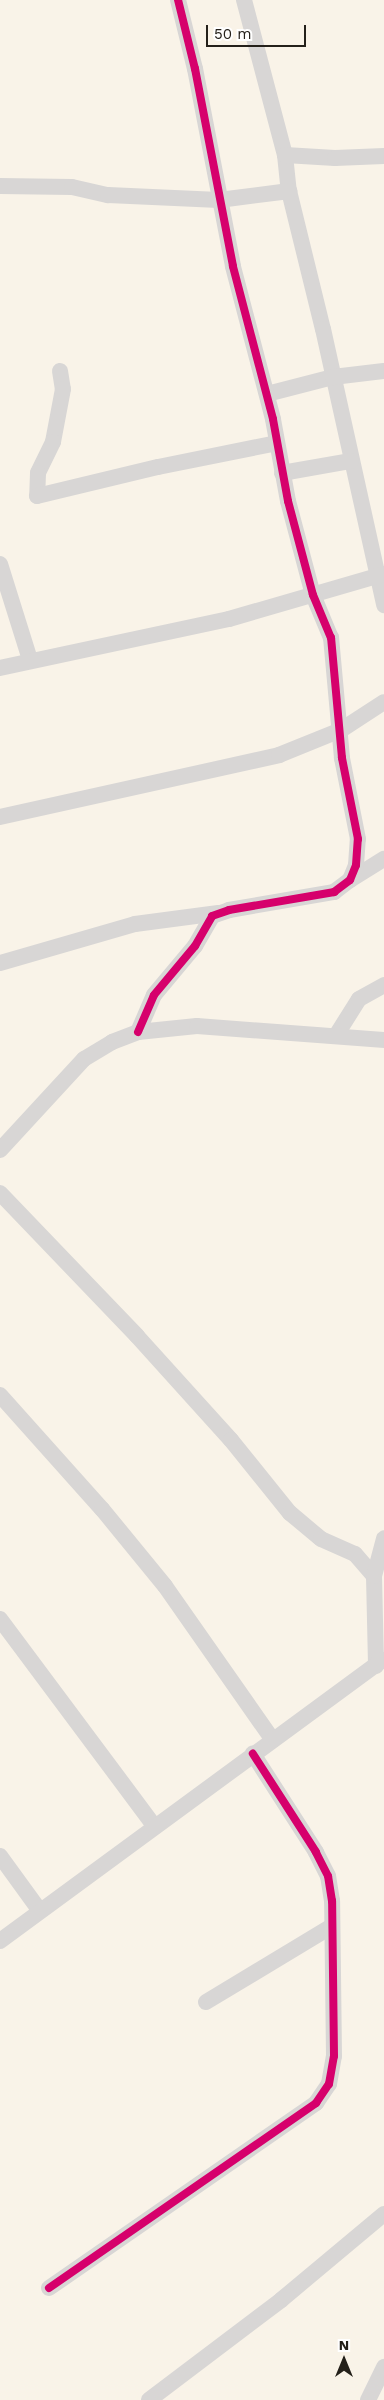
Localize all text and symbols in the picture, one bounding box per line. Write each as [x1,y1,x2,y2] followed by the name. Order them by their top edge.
[209,15,309,47] scale bar
[214,25,251,43] text: 50 m
[319,2335,369,2385] north arrow
[339,2337,349,2353] text: N

